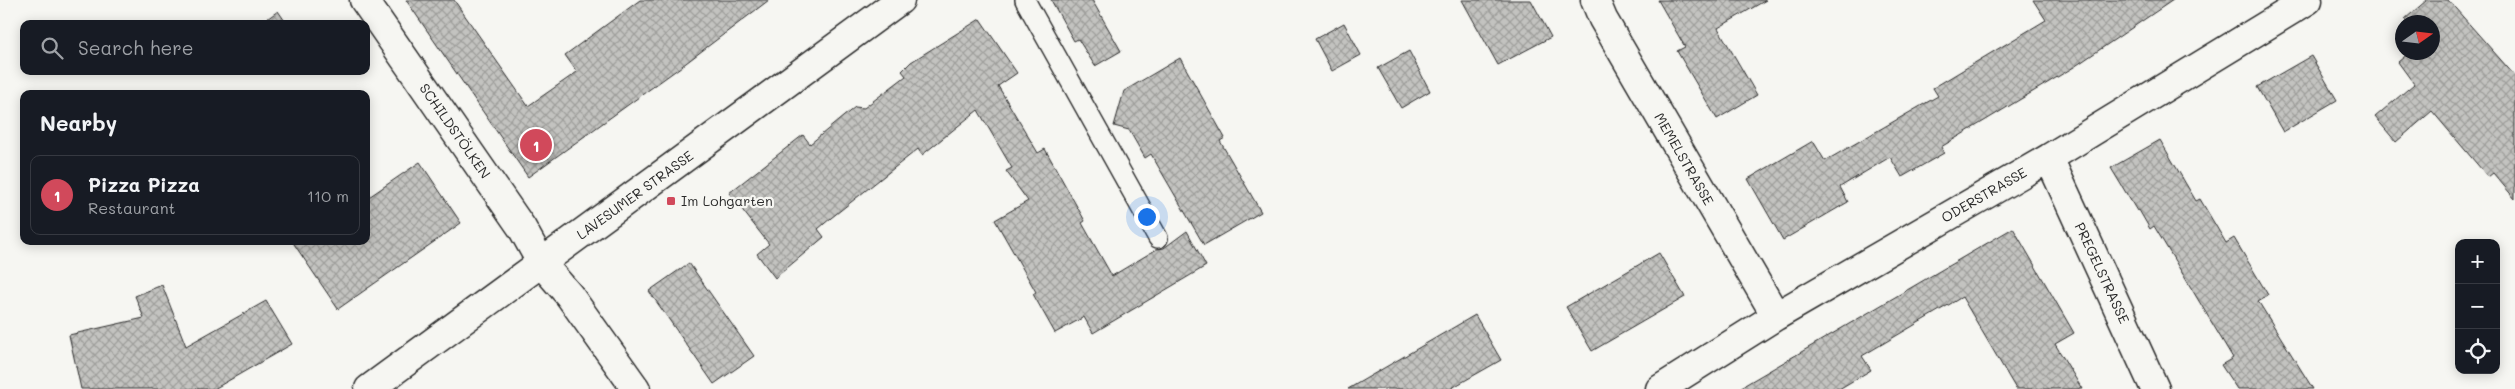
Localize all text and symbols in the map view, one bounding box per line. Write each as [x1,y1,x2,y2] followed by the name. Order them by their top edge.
[2395,15,2440,60] north arrow
[20,20,370,75] search box
[38,34,66,62] icon: search
[78,35,194,60] text: Search here
[416,79,495,182] street label: SCHILDSTÖLKEN
[40,109,117,136] text: Nearby
[1650,109,1719,208] street label: MEMELSTRASSE
[520,126,552,164] pin: 1
[573,146,697,243] street label: LAVESUMER STRASSE
[1937,162,2030,227] street label: ODERSTRASSE
[88,172,200,197] text: Pizza Pizza
[53,185,61,206] text: 1
[307,185,349,206] text: 110 m
[681,191,773,210] place label: Im Lohgarten
[665,195,677,207] marker: Im Lohgarten
[88,197,176,218] text: Restaurant
[1134,204,1160,230] your location
[2071,219,2134,326] street label: PREGELSTRASSE
[2455,239,2500,374] map controls
[2455,239,2500,284] button: +
[2455,284,2500,329] button: −
[2455,329,2500,374] button: locate

